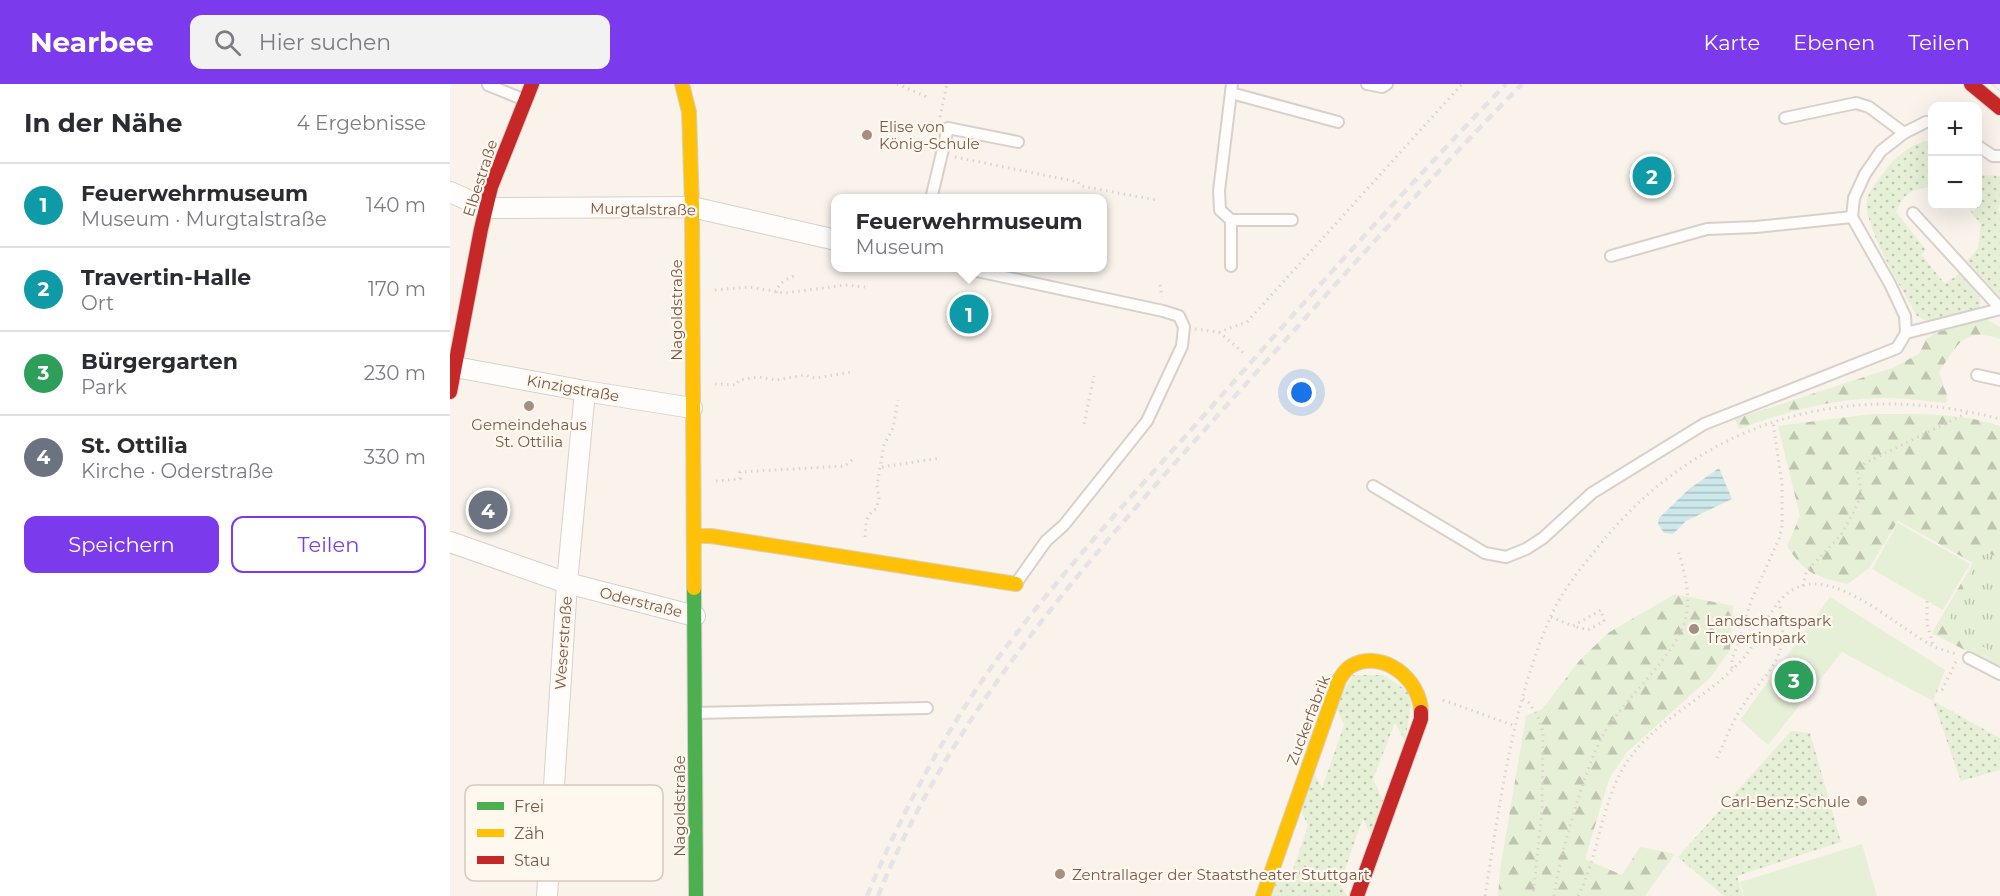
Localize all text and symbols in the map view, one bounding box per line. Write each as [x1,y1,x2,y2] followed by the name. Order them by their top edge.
[190,15,610,69] search box
[30,25,154,59] text: Nearbee
[211,26,244,59] icon: search
[259,29,391,56] text: Hier suchen
[1704,30,1760,55] text: Karte
[1793,30,1875,55] text: Ebenen
[1908,30,1970,55] text: Teilen
[1928,102,1982,210] map controls
[1928,102,1982,156] button: +
[24,107,182,139] text: In der Nähe
[297,111,426,135] text: 4 Ergebnisse
[879,117,980,153] place label: Elise von König-Schule
[860,128,874,142] marker: Elise von König-Schule
[459,137,501,219] street label: Elbestraße
[1632,154,1672,199] pin: 2
[1928,156,1982,210] button: −
[81,180,308,207] text: Feuerwehrmuseum
[40,193,47,217] text: 1
[366,193,426,217] text: 140 m
[831,194,1107,272] popup
[590,199,696,219] street label: Murgtalstraße
[81,207,327,231] text: Museum · Murgtalstraße
[855,208,1083,235] text: Feuerwehrmuseum
[855,235,944,259] text: Museum
[667,259,686,361] street label: Nagoldstraße
[81,264,251,291] text: Travertin-Halle
[38,277,49,301] text: 2
[368,277,426,301] text: 170 m
[81,291,114,315] text: Ort
[950,292,988,336] pin: 1
[81,348,238,375] text: Bürgergarten
[38,361,49,385] text: 3
[364,361,426,385] text: 230 m
[525,371,621,405] street label: Kinzigstraße
[81,375,127,399] text: Park
[1287,378,1316,407] your location
[522,399,536,413] marker: Gemeindehaus St. Ottilia
[471,415,587,451] place label: Gemeindehaus St. Ottilia
[81,432,188,459] text: St. Ottilia
[37,445,50,469] text: 4
[364,445,426,469] text: 330 m
[81,459,273,483] text: Kirche · Oderstraße
[468,488,507,532] pin: 4
[24,516,219,573] button: Speichern
[231,516,426,573] button: Teilen
[598,583,684,621] street label: Oderstraße
[550,595,576,691] street label: Weserstraße
[1706,611,1831,647] place label: Landschaftspark Travertinpark
[1687,622,1701,636] marker: Landschaftspark Travertinpark
[1774,658,1814,702] pin: 3
[1282,672,1334,768] street label: Zuckerfabrik
[670,755,689,857] street label: Nagoldstraße
[465,785,663,881] legend
[1721,792,1850,811] place label: Carl-Benz-Schule
[1855,794,1869,808] marker: Carl-Benz-Schule
[514,797,544,816] text: Frei
[514,824,545,843] text: Zäh
[514,851,550,870] text: Stau
[1072,865,1370,884] place label: Zentrallager der Staatstheater Stuttgart
[1053,867,1067,881] marker: Zentrallager der Staatstheater Stuttgart

